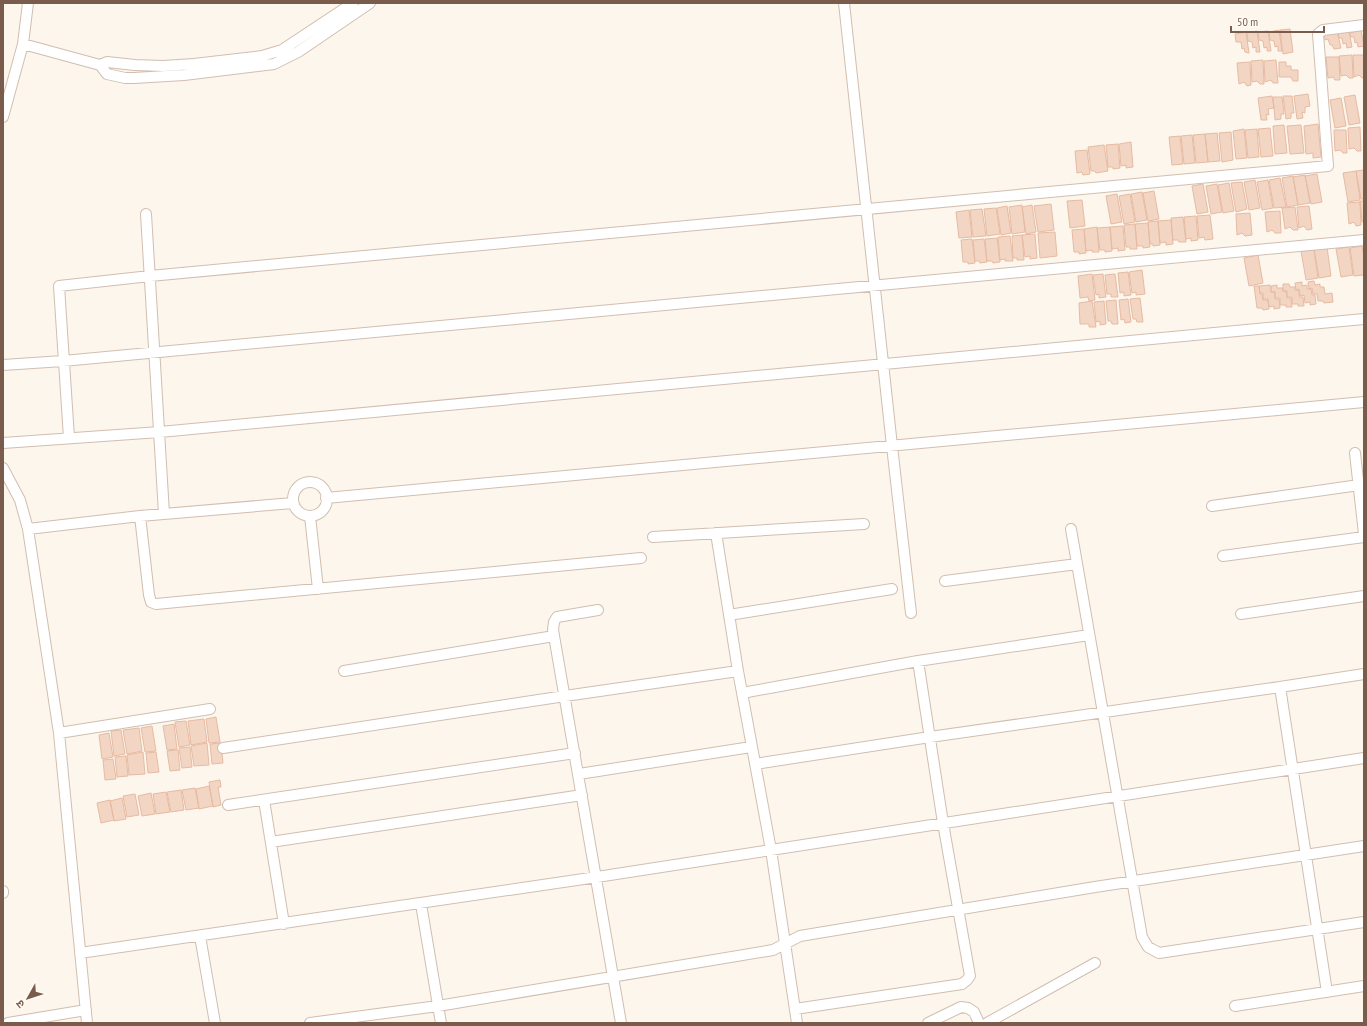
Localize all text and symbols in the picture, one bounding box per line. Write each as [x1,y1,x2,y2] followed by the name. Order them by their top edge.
[1231,8,1324,34] scale bar
[1237,14,1258,29] text: 50 m
[8,978,48,1018] north arrow
[12,997,28,1011] text: उ

